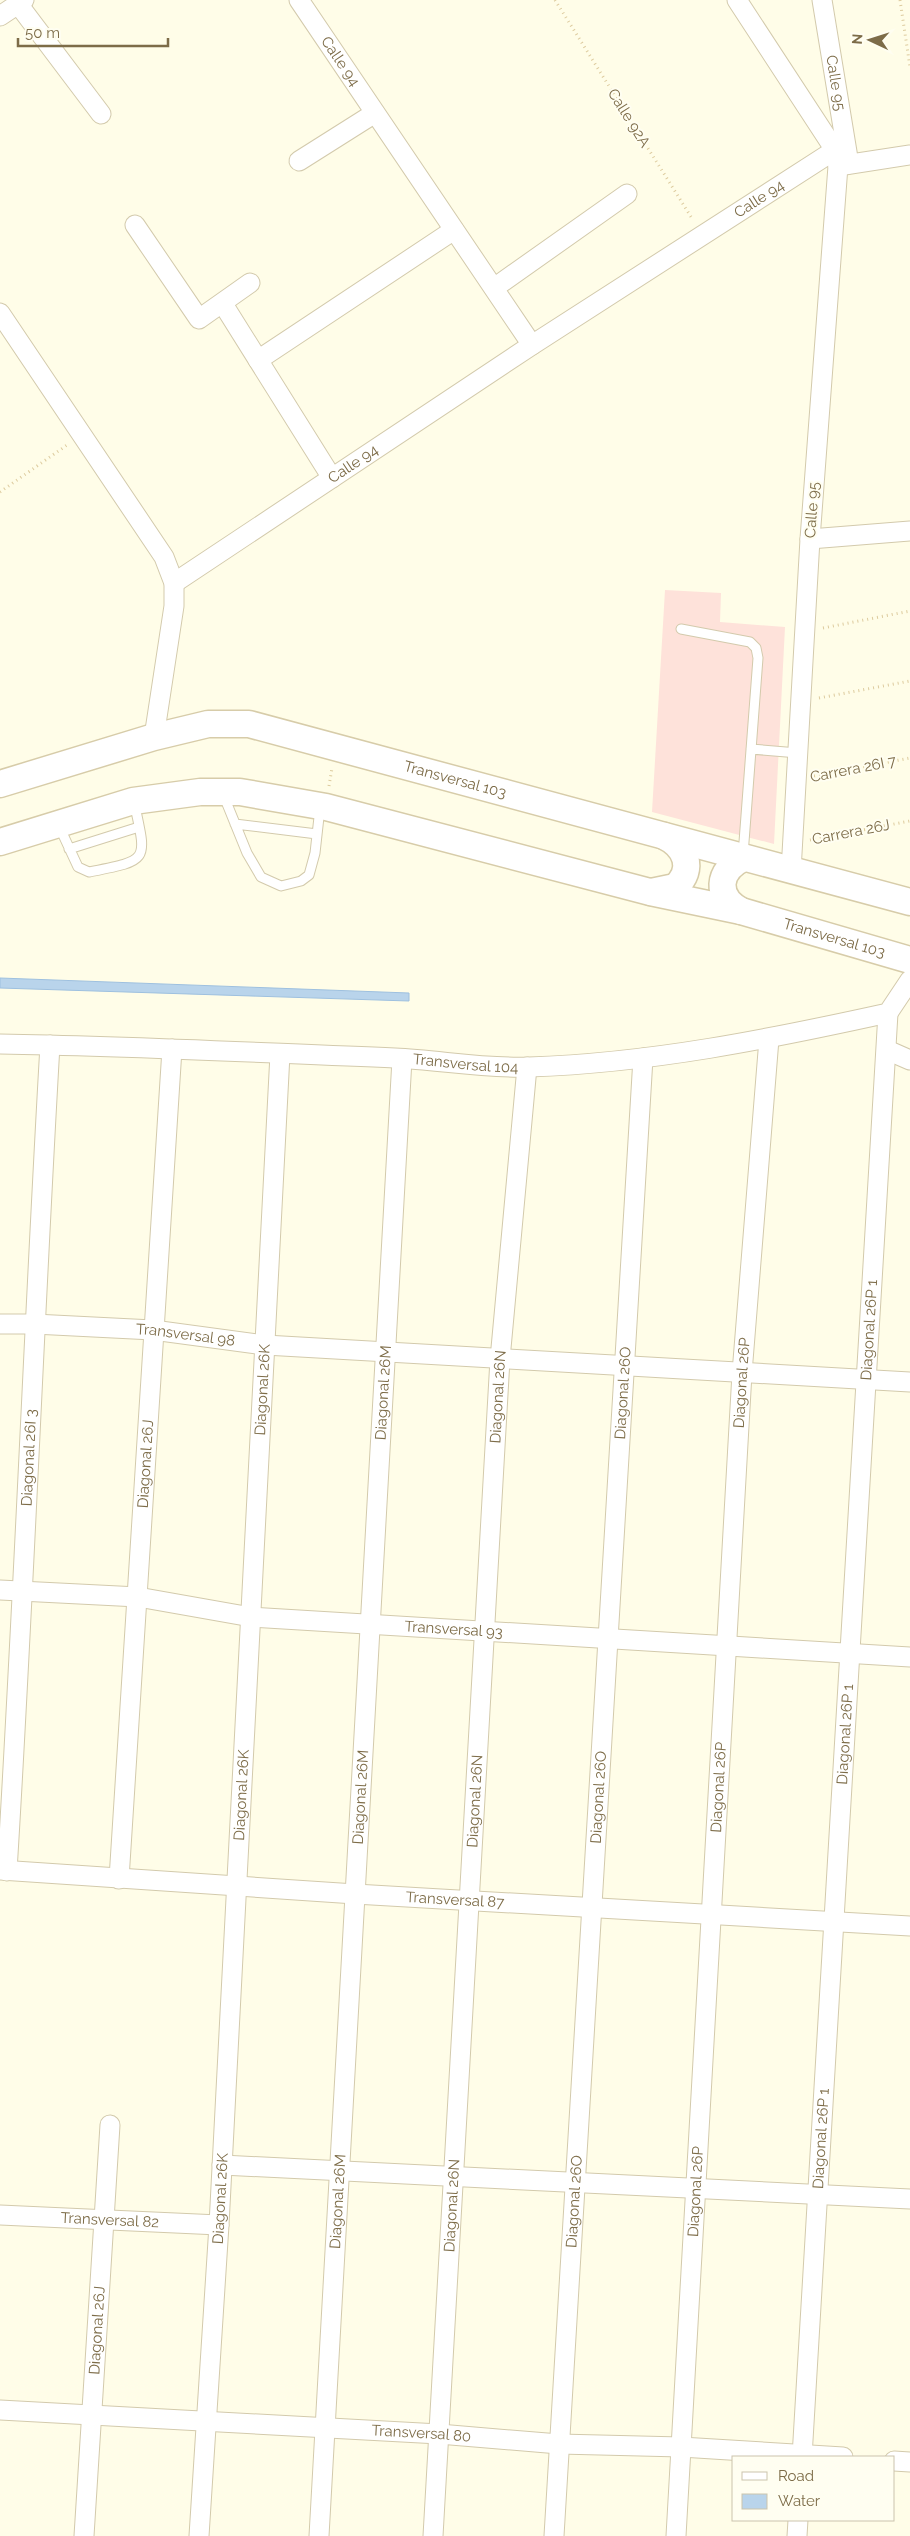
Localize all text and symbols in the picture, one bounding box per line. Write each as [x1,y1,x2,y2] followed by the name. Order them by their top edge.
[18,15,168,47] scale bar
[845,15,895,65] north arrow
[25,24,60,42] text: 50 m
[317,33,364,90] street label: Calle 94
[849,33,865,45] text: N
[822,54,849,112] street label: Calle 95
[604,85,654,151] street label: Calle 92A
[731,176,788,222] street label: Calle 94
[325,441,381,487] street label: Calle 94
[801,481,823,539] street label: Calle 95
[808,752,898,786] street label: Carrera 26I 7
[402,757,508,802] street label: Transversal 103
[811,816,891,848] street label: Carrera 26J
[781,915,887,961] street label: Transversal 103
[412,1050,518,1076] street label: Transversal 104
[857,1279,881,1381] street label: Diagonal 26P 1
[136,1320,236,1350] street label: Transversal 98
[730,1337,754,1429] street label: Diagonal 26P
[251,1343,274,1436] street label: Diagonal 26K
[372,1345,395,1441] street label: Diagonal 26M
[611,1346,635,1440] street label: Diagonal 26O
[486,1349,510,1444] street label: Diagonal 26N
[18,1409,40,1507] street label: Diagonal 26I 3
[134,1419,157,1509] street label: Diagonal 26J
[404,1617,503,1641] street label: Transversal 93
[833,1683,857,1785] street label: Diagonal 26P 1
[707,1741,730,1833] street label: Diagonal 26P
[230,1749,253,1841] street label: Diagonal 26K
[349,1749,372,1845] street label: Diagonal 26M
[587,1750,610,1844] street label: Diagonal 26O
[463,1754,486,1848] street label: Diagonal 26N
[405,1888,505,1912] street label: Transversal 87
[809,2087,833,2189] street label: Diagonal 26P 1
[684,2146,707,2238] street label: Diagonal 26P
[209,2152,232,2245] street label: Diagonal 26K
[326,2154,349,2249] street label: Diagonal 26M
[562,2155,586,2249] street label: Diagonal 26O
[440,2158,463,2253] street label: Diagonal 26N
[60,2209,160,2231] street label: Transversal 82
[85,2285,109,2375] street label: Diagonal 26J
[371,2421,472,2446] street label: Transversal 80
[732,2456,895,2521] legend
[778,2467,814,2485] text: Road
[778,2492,821,2510] text: Water

